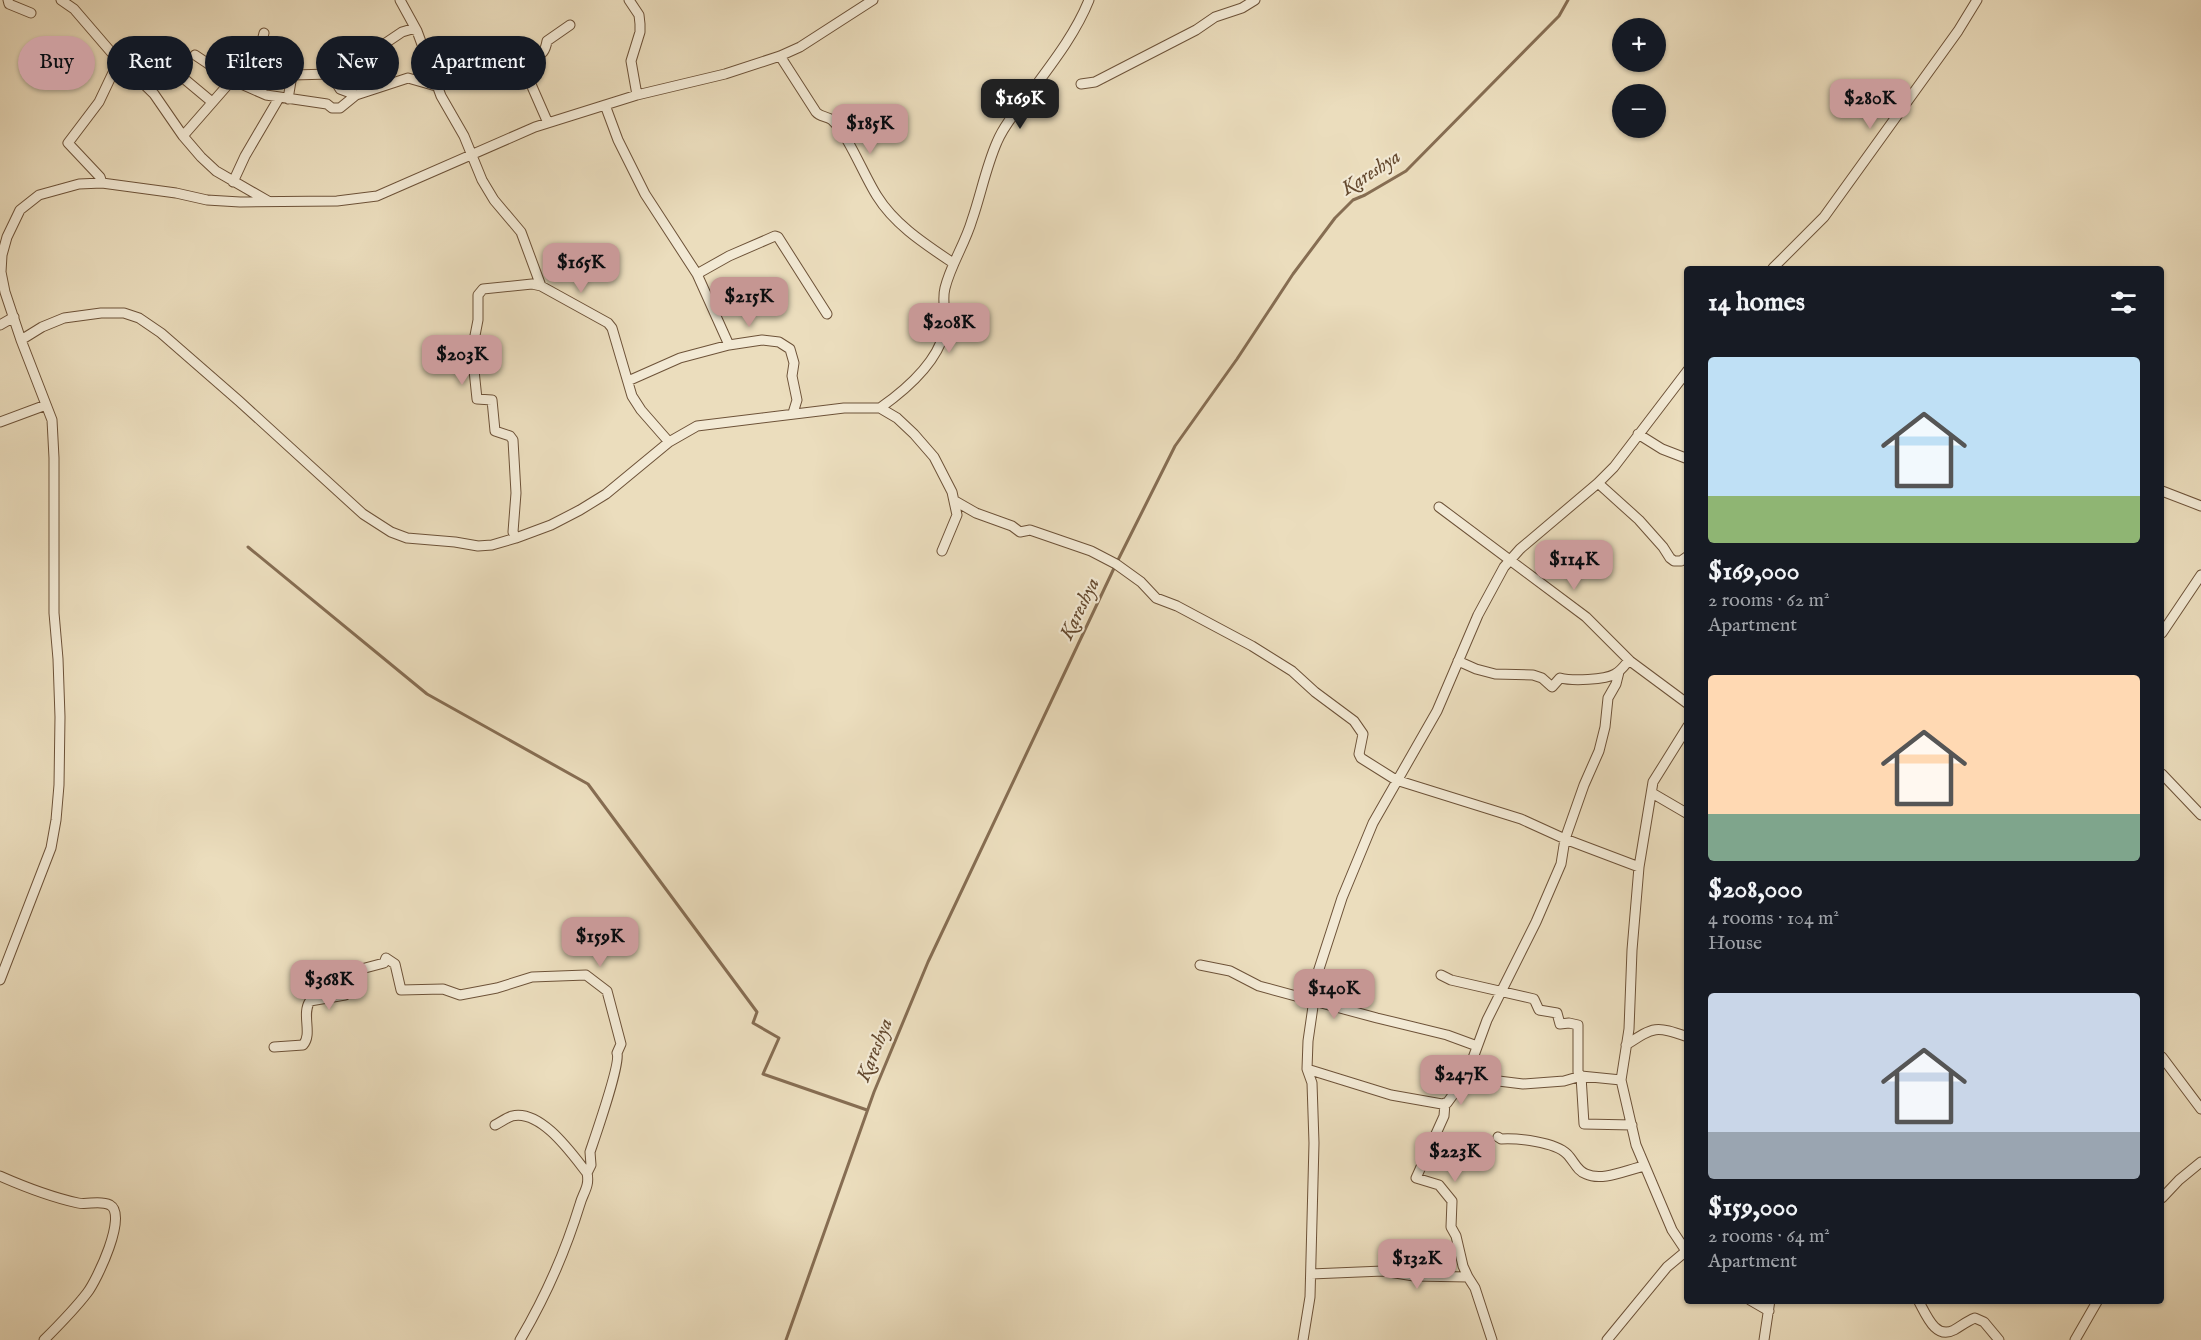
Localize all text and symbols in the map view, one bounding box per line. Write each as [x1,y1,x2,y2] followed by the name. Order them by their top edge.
[1612,18,1666,138] map controls
[1612,18,1666,72] button: +
[18,36,95,90] chip: Buy
[107,36,193,90] chip: Rent
[205,36,304,90] chip: Filters
[316,36,399,90] chip: New
[411,36,546,90] chip: Apartment
[978,79,1062,130] pin: $169K
[1828,79,1912,130] pin: $280K
[1612,84,1666,138] button: −
[995,86,1045,111] text: $169K
[1844,86,1896,111] text: $280K
[828,104,912,155] pin: $185K
[846,111,894,136] text: $185K
[1336,144,1406,202] water label: Kareshya
[539,243,623,294] pin: $165K
[557,250,605,275] text: $165K
[707,277,791,328] pin: $215K
[724,284,774,309] text: $215K
[1708,286,1805,319] text: 14 homes
[2107,286,2140,319] icon: filters
[907,303,991,354] pin: $208K
[923,310,975,335] text: $208K
[420,335,504,386] pin: $203K
[436,342,488,367] text: $203K
[1870,396,1978,504] icon: home
[1532,540,1616,591] pin: $114K
[1549,547,1599,572] text: $114K
[1708,555,1800,588] text: $169,000
[1054,574,1106,645] water label: Kareshya
[1708,588,1830,613] text: 2 rooms · 62 m²
[1708,613,1797,638] text: Apartment
[1870,714,1978,822] icon: home
[1708,873,1803,906] text: $208,000
[1708,906,1839,931] text: 4 rooms · 104 m²
[558,917,642,968] pin: $159K
[576,924,624,949] text: $159K
[1708,931,1762,956] text: House
[287,960,371,1011] pin: $368K
[304,967,354,992] text: $368K
[1292,969,1376,1020] pin: $140K
[1308,976,1360,1001] text: $140K
[851,1015,899,1086] water label: Kareshya
[1870,1032,1978,1140] icon: home
[1419,1055,1503,1106] pin: $247K
[1434,1062,1488,1087] text: $247K
[1413,1132,1497,1183] pin: $223K
[1429,1139,1481,1164] text: $223K
[1708,1191,1798,1224] text: $159,000
[1708,1224,1830,1249] text: 2 rooms · 64 m²
[1375,1239,1459,1290] pin: $132K
[1392,1246,1442,1271] text: $132K
[1708,1249,1797,1274] text: Apartment

